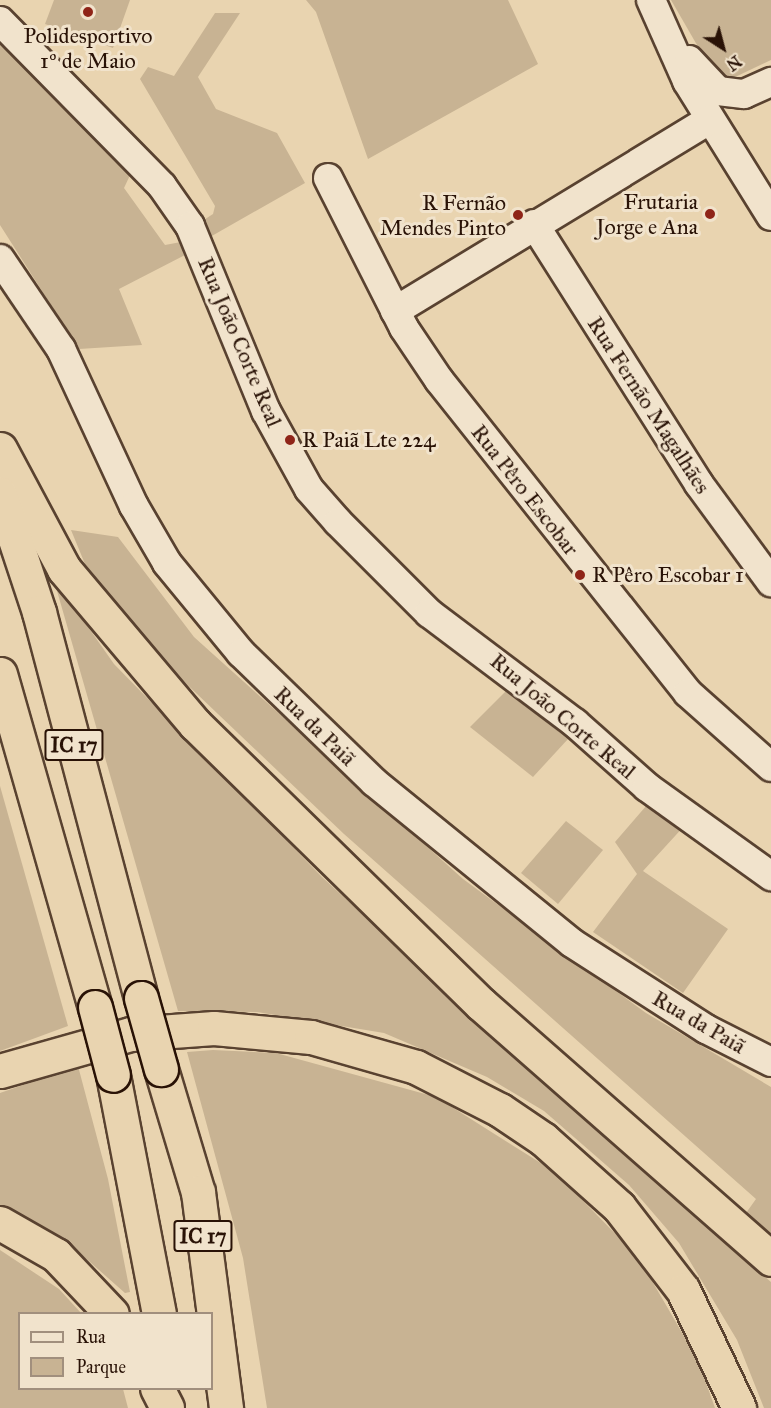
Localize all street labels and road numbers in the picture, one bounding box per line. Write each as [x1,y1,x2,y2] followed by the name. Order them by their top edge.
[192,253,288,431] street label: Rua João Corte Real
[582,312,716,498] street label: Rua Fernão Magalhães
[466,419,584,561] street label: Rua Pêro Escobar
[485,647,641,785] street label: Rua João Corte Real
[269,681,361,771] street label: Rua da Paiã
[44,727,104,763] road number: IC 17
[648,985,750,1059] street label: Rua da Paiã
[173,1218,233,1254] road number: IC 17

